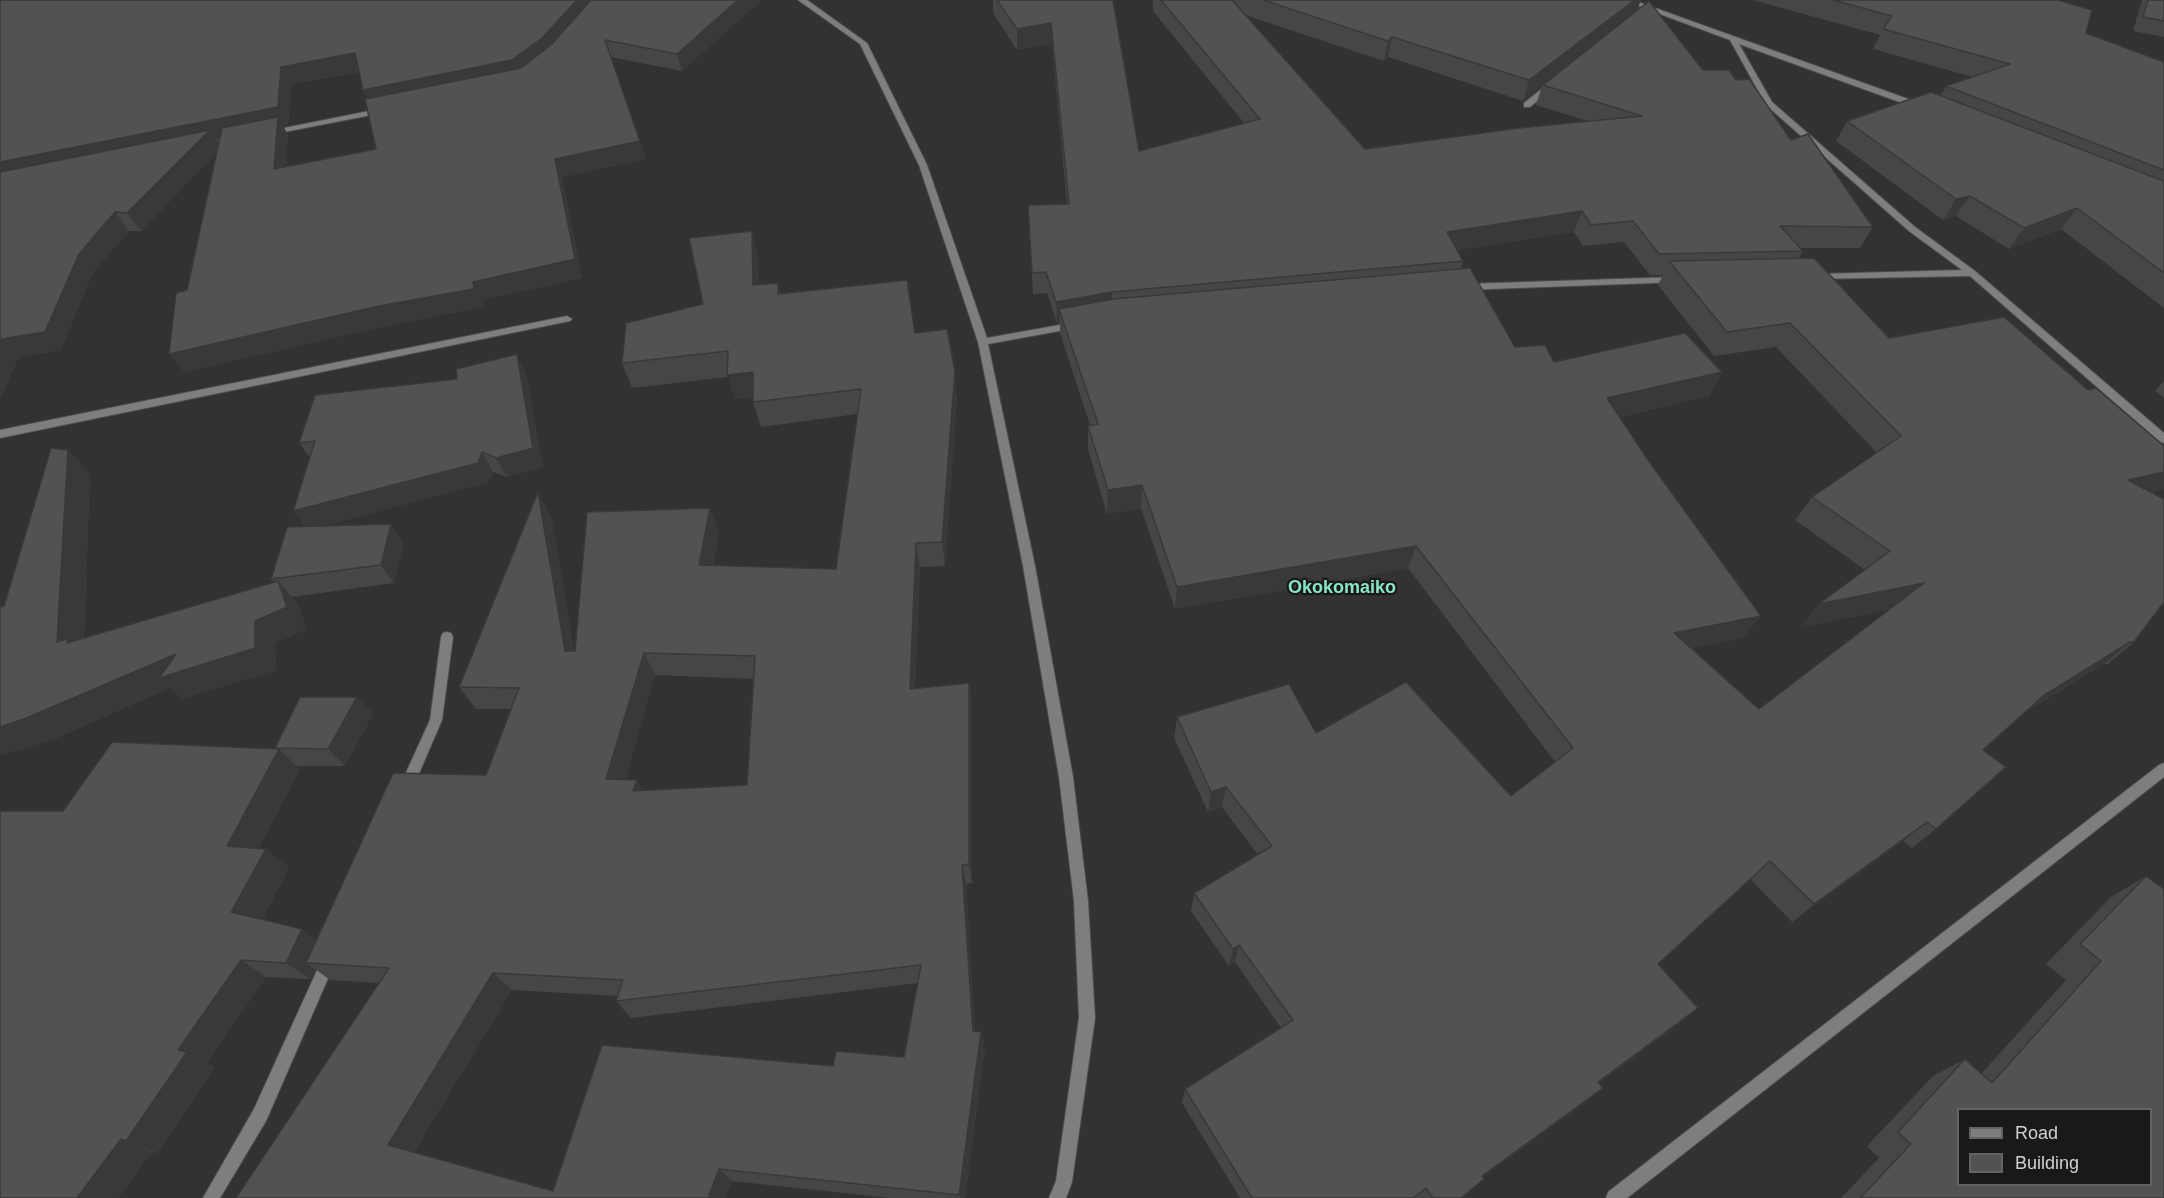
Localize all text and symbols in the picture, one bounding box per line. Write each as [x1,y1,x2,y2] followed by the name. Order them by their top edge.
[1288,577,1396,599] district label: Okokomaiko
[1957,1108,2152,1186] legend
[2015,1123,2058,1143] text: Road
[2015,1153,2079,1173] text: Building

